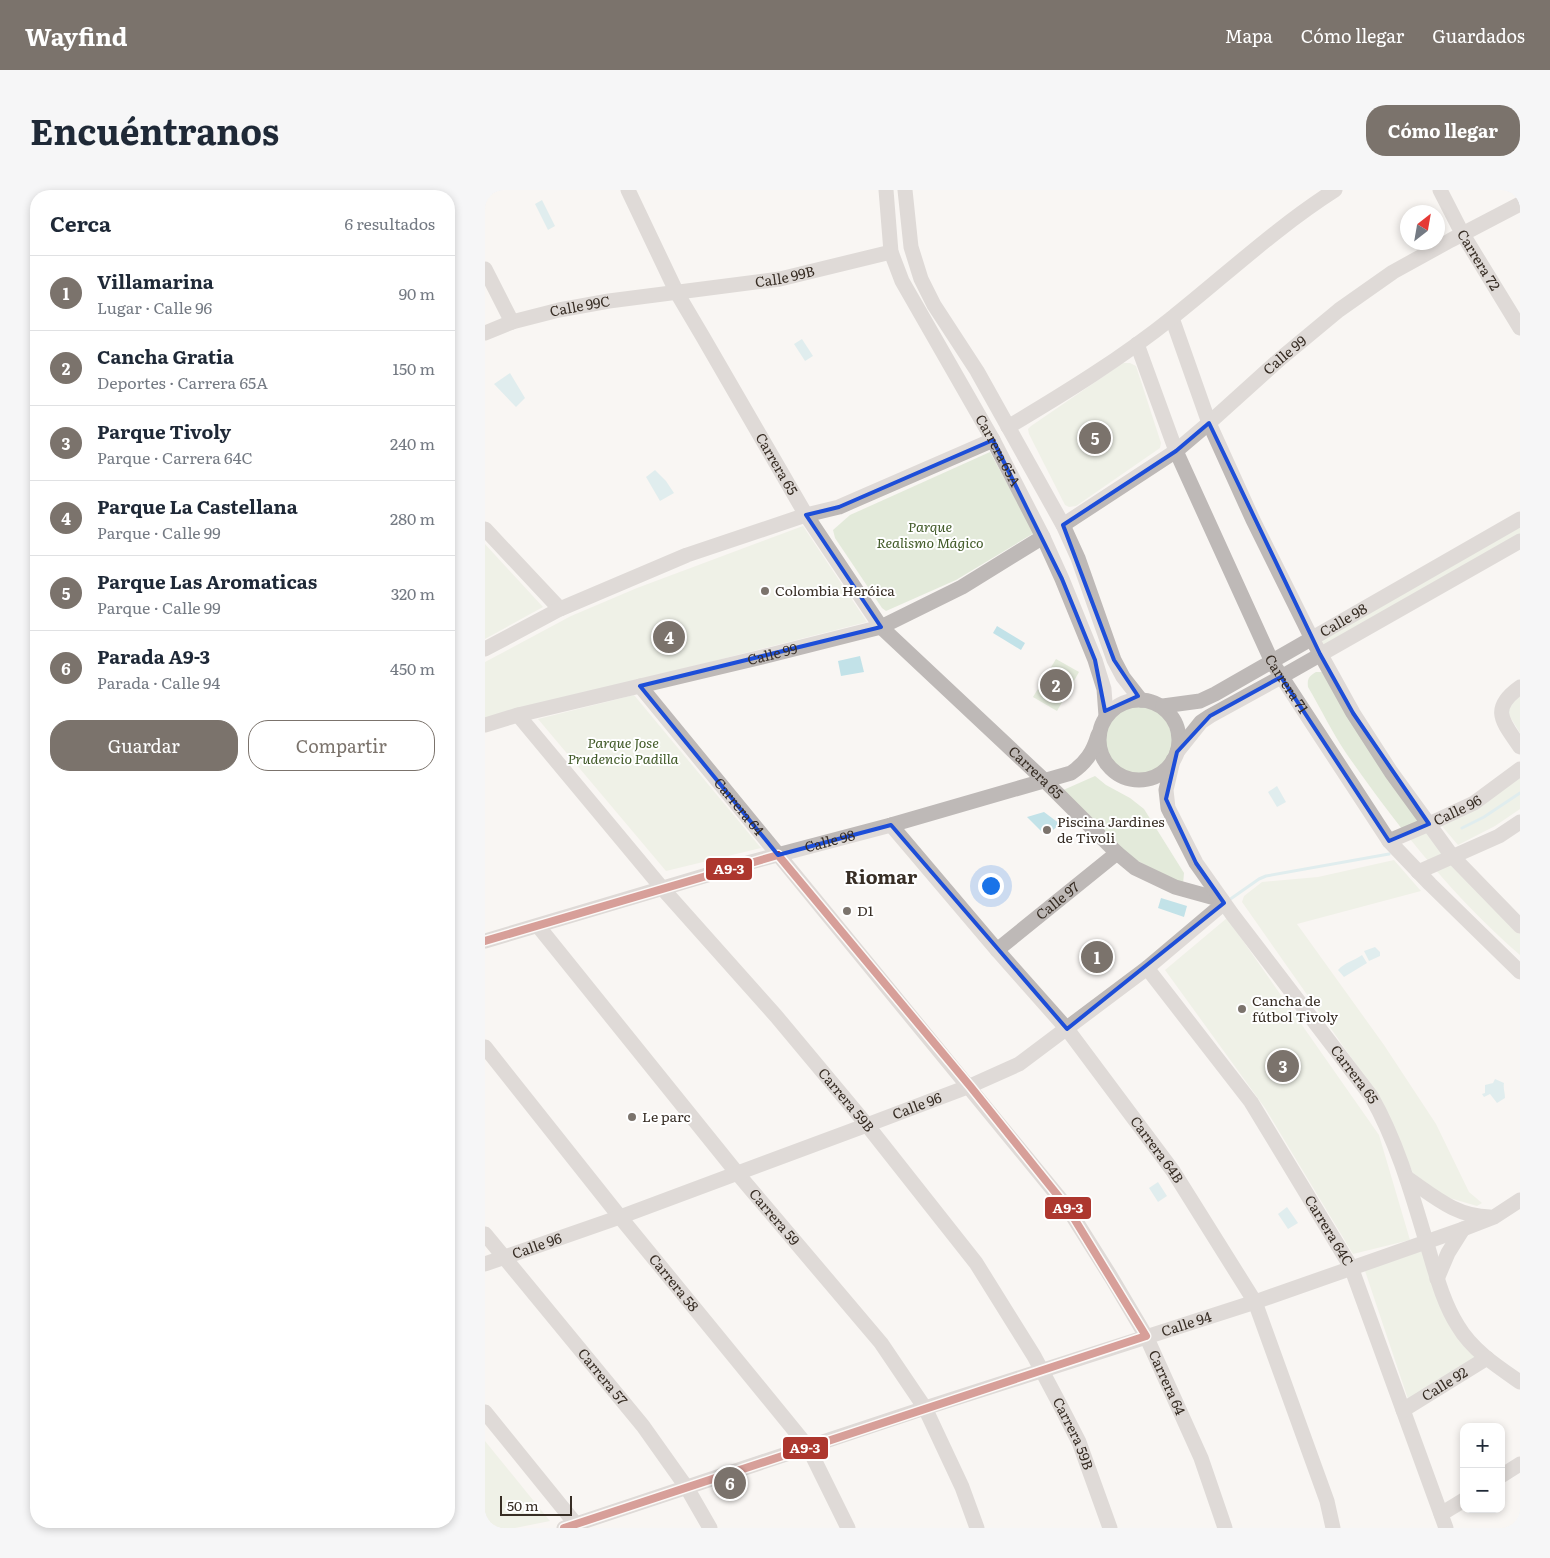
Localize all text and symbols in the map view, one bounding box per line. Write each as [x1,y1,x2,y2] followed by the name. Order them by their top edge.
[25,18,128,53] text: Wayfind
[1225,22,1273,49] text: Mapa
[1301,22,1404,49] text: Cómo llegar
[1432,22,1525,49] text: Guardados
[30,104,279,156] text: Encuéntranos
[1366,105,1520,156] button: Cómo llegar
[1400,205,1445,250] north arrow
[50,207,111,238] text: Cerca
[344,211,435,235] text: 6 resultados
[1453,225,1506,294] street label: Carrera 72
[754,260,816,291] street label: Calle 99B
[97,267,214,295] text: Villamarina
[63,281,69,305] text: 1
[399,281,435,305] text: 90 m
[547,290,612,321] street label: Calle 99C
[97,295,212,319] text: Lugar · Calle 96
[1258,330,1310,379] street label: Calle 99
[97,342,234,370] text: Cancha Gratia
[62,356,70,380] text: 2
[392,356,435,380] text: 150 m
[97,370,268,394] text: Deportes · Carrera 65A
[971,410,1027,490] street label: Carrera 65A
[97,417,231,445] text: Parque Tivoly
[1079,419,1111,457] pin: 5
[751,429,803,498] street label: Carrera 65
[62,431,70,455] text: 3
[390,431,435,455] text: 240 m
[97,445,253,469] text: Parque · Carrera 64C
[97,492,298,520] text: Parque La Castellana
[61,506,71,530] text: 4
[390,506,435,530] text: 280 m
[876,516,984,552] park label: Parque Realismo Mágico
[97,520,221,544] text: Parque · Calle 99
[97,567,317,595] text: Parque Las Aromaticas
[775,580,895,600] place label: Colombia Heróica
[62,581,70,605] text: 5
[391,581,435,605] text: 320 m
[759,585,771,597] marker: Colombia Heróica
[97,595,221,619] text: Parque · Calle 99
[1316,598,1371,641] street label: Calle 98
[653,618,685,656] pin: 4
[745,637,799,669] street label: Calle 99
[97,642,210,670] text: Parada A9-3
[1261,651,1314,717] street label: Carrera 71
[61,656,71,680] text: 6
[390,656,435,680] text: 450 m
[1040,666,1072,704] pin: 2
[97,670,220,694] text: Parada · Calle 94
[50,720,238,771] button: Guardar
[248,720,435,771] button: Compartir
[567,732,679,768] park label: Parque Jose Prudencio Padilla
[1005,741,1068,803] street label: Carrera 65
[710,773,770,839] street label: Carrera 64
[1430,789,1486,830] street label: Calle 96
[1057,811,1165,847] place label: Piscina Jardines de Tivoli
[802,824,857,856] street label: Calle 98
[1041,824,1053,836] marker: Piscina Jardines de Tivoli
[705,857,753,881] line badge: A9-3
[714,858,745,878] text: A9-3
[845,862,918,890] district label: Riomar
[978,873,1004,899] your location
[1031,876,1083,924] street label: Calle 97
[857,900,874,920] place label: D1
[841,905,853,917] marker: D1
[1081,938,1113,976] pin: 1
[1252,990,1339,1026] place label: Cancha de fútbol Tivoly
[1236,1003,1248,1015] marker: Cancha de fútbol Tivoly
[1326,1040,1384,1107] street label: Carrera 65
[1267,1047,1299,1085] pin: 3
[814,1063,880,1136] street label: Carrera 59B
[889,1087,945,1124] street label: Calle 96
[642,1106,691,1126] place label: Le parc
[626,1111,638,1123] marker: Le parc
[1126,1111,1189,1187] street label: Carrera 64B
[745,1184,805,1249] street label: Carrera 59
[1301,1191,1359,1269] street label: Carrera 64C
[1044,1196,1092,1220] line badge: A9-3
[1053,1197,1084,1217] text: A9-3
[509,1227,565,1263] street label: Calle 96
[645,1249,704,1315] street label: Carrera 58
[1158,1306,1214,1340] street label: Calle 94
[574,1343,633,1409] street label: Carrera 57
[1145,1346,1191,1418] street label: Carrera 64
[1417,1361,1471,1405] street label: Calle 92
[1049,1393,1099,1472] street label: Carrera 59B
[1460,1423,1505,1513] map controls
[1460,1423,1505,1468] button: +
[782,1436,829,1460] line badge: A9-3
[790,1437,821,1457] text: A9-3
[714,1464,746,1502] pin: 6
[1460,1468,1505,1513] button: −
[500,1493,573,1516] scale bar
[507,1495,539,1515] text: 50 m

